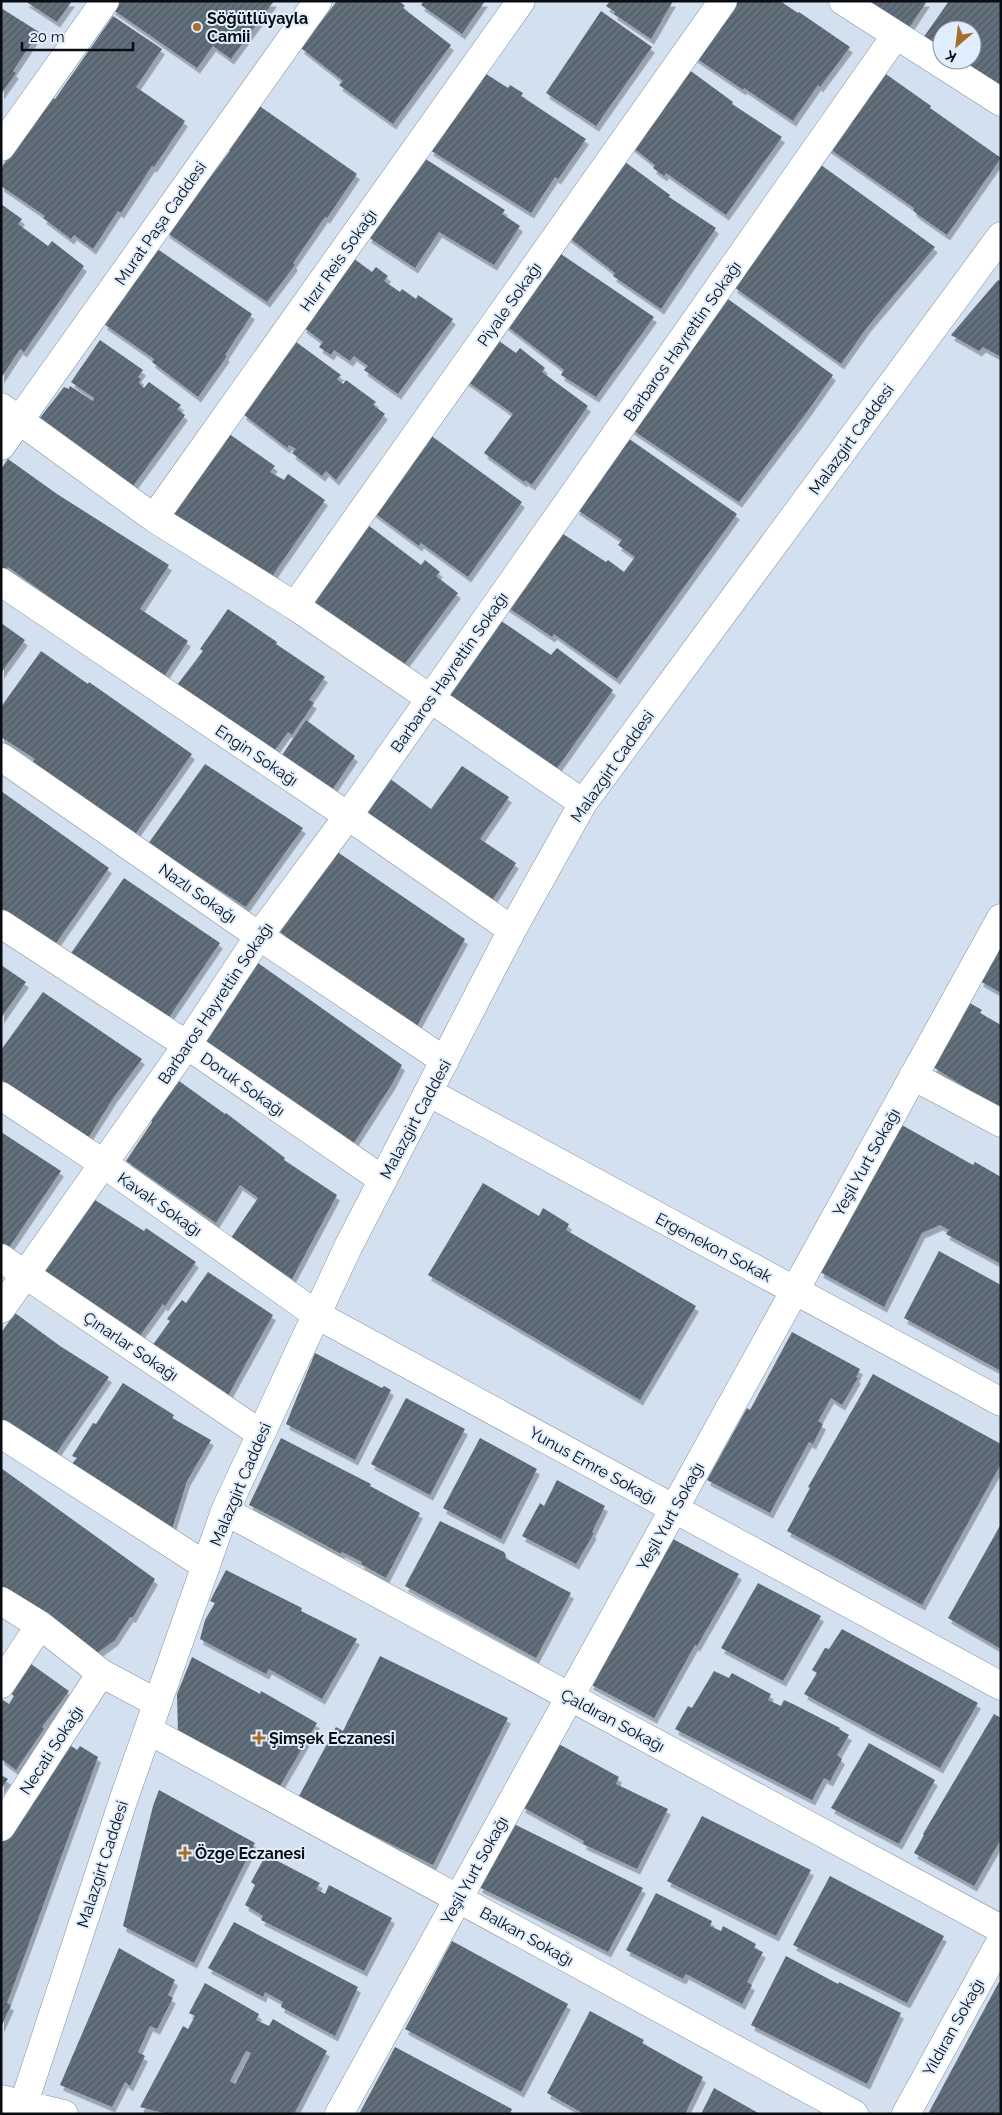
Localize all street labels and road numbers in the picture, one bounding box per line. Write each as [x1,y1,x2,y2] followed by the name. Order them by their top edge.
[111,158,210,289] street label: Murat Paşa Caddesi
[296,205,381,315] street label: Hızır Reis Sokağı
[620,258,745,425] street label: Barbaros Hayrettin Sokağı
[473,259,545,350] street label: Piyale Sokağı
[805,380,898,498] street label: Malazgirt Caddesi
[387,589,512,756] street label: Barbaros Hayrettin Sokağı
[567,707,658,826] street label: Malazgirt Caddesi
[212,721,302,790] street label: Engin Sokağı
[155,860,240,927] street label: Nazlı Sokağı
[154,919,277,1088] street label: Barbaros Hayrettin Sokağı
[197,1048,288,1120] street label: Doruk Sokağı
[376,1056,455,1182] street label: Malazgirt Caddesi
[829,1105,904,1220] street label: Yeşil Yurt Sokağı
[114,1168,205,1240] street label: Kavak Sokağı
[652,1209,776,1286] street label: Ergenekon Sokak
[80,1308,182,1385] street label: Çınarlar Sokağı
[206,1420,275,1549] street label: Malazgirt Caddesi
[526,1423,660,1508] street label: Yunus Emre Sokağı
[633,1459,708,1574] street label: Yeşil Yurt Sokağı
[558,1685,668,1756] street label: Çaldıran Sokağı
[16,1702,87,1798] street label: Necati Sokağı
[73,1798,132,1930] street label: Malazgirt Caddesi
[437,1813,512,1928] street label: Yeşil Yurt Sokağı
[477,1903,577,1970] street label: Balkan Sokağı
[919,1975,988,2079] street label: Yıldıran Sokağı

